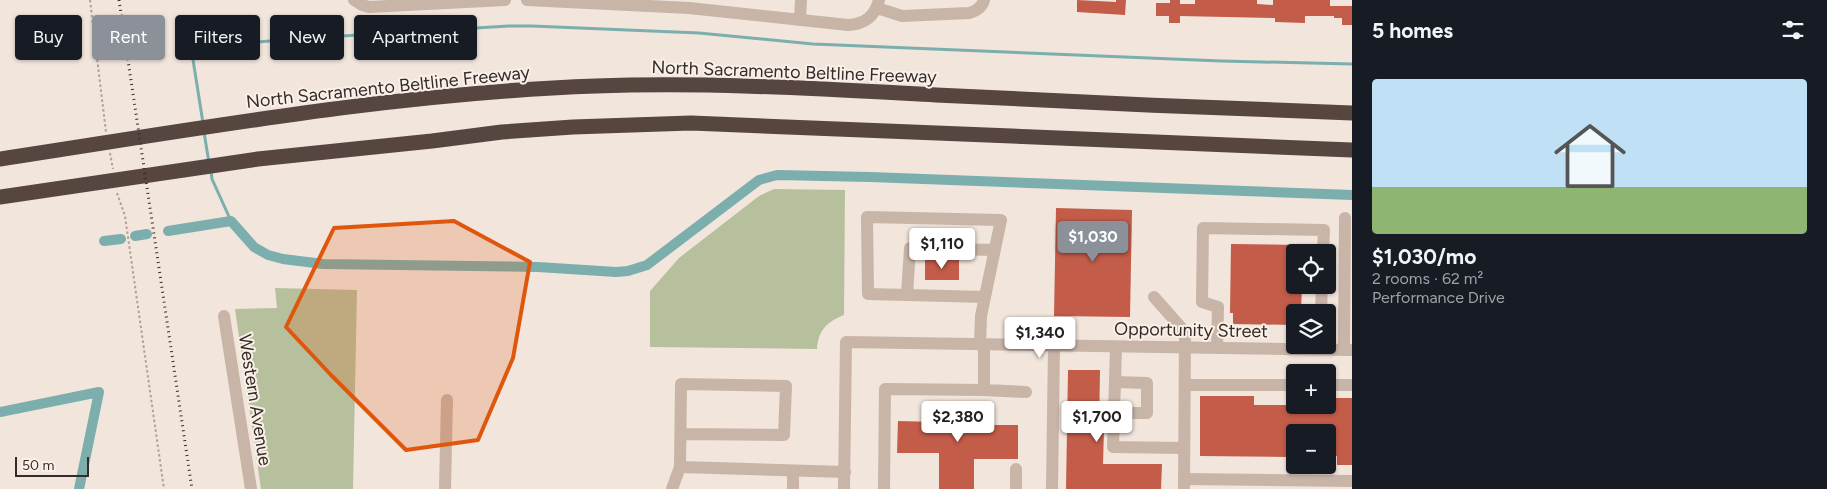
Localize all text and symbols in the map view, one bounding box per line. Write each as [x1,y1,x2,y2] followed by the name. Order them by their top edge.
[15,15,82,60] chip: Buy
[92,15,165,60] chip: Rent
[175,15,260,60] chip: Filters
[270,15,344,60] chip: New
[354,15,477,60] chip: Apartment
[1779,16,1807,44] icon: filters
[1372,18,1453,43] text: 5 homes
[651,56,938,88] street label: North Sacramento Beltline Freeway
[245,61,532,113] street label: North Sacramento Beltline Freeway
[1545,111,1635,201] icon: home
[1052,220,1134,263] pin: $1,030
[1068,227,1118,246] text: $1,030
[901,228,983,270] pin: $1,110
[920,234,964,253] text: $1,110
[1286,244,1336,474] map controls
[1286,244,1336,294] button: locate
[1372,244,1476,269] text: $1,030/mo
[1372,269,1483,288] text: 2 rooms · 62 m²
[1372,288,1505,307] text: Performance Drive
[1286,304,1336,354] button: layers
[999,316,1081,359] pin: $1,340
[1114,318,1268,342] street label: Opportunity Street
[1015,323,1065,342] text: $1,340
[234,333,276,467] street label: Western Avenue
[1286,364,1336,414] button: +
[917,400,999,443] pin: $2,380
[1056,400,1138,443] pin: $1,700
[932,407,984,426] text: $2,380
[1072,407,1122,426] text: $1,700
[1286,424,1336,474] button: −
[15,454,89,477] scale bar
[22,457,54,474] text: 50 m

